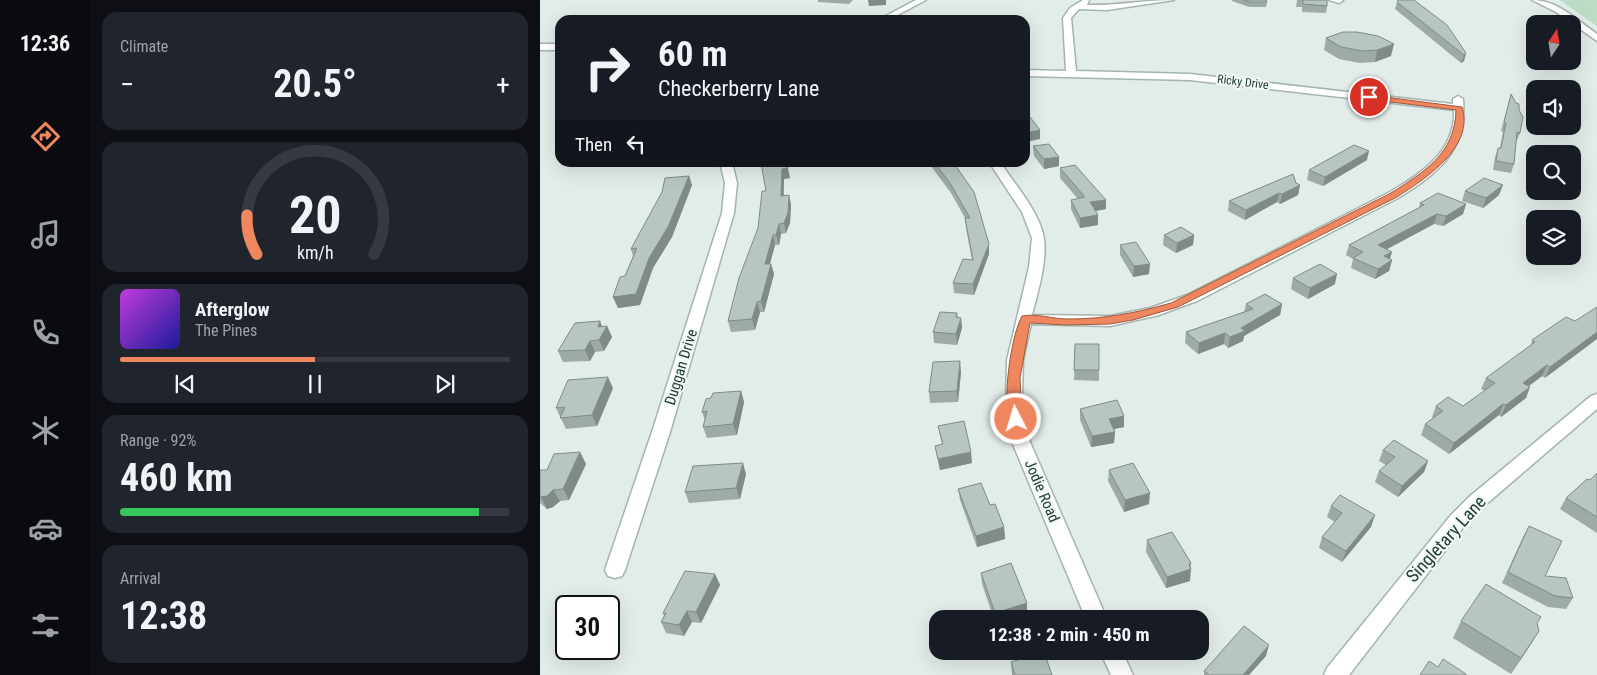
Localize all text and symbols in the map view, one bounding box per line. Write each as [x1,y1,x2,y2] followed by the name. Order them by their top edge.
[1526,15,1581,70] north arrow
[1526,15,1581,265] map controls
[20,31,70,56] text: 12:36
[658,34,727,75] text: 60 m
[575,35,640,100] icon: right
[120,37,168,56] text: Climate
[273,62,357,106] text: 20.5°
[120,68,134,101] text: −
[496,68,510,101] text: +
[1216,72,1270,92] street label: Ricky Drive
[658,76,819,101] text: Checkerberry Lane
[1348,76,1390,118] pin
[1526,80,1581,135] button: sound
[1355,83,1383,111] icon: arrive
[28,119,63,154] icon: directions
[622,130,650,158] icon: left
[575,133,612,156] text: Then
[1526,145,1581,200] button: search
[289,185,341,246] text: 20
[1526,210,1581,265] button: layers
[28,217,63,252] icon: music
[297,242,333,263] text: km/h
[195,298,269,321] text: Afterglow
[28,315,63,350] icon: phone
[195,321,257,340] text: The Pines
[661,327,701,407] street label: Duggan Drive
[171,370,199,398] icon: previous
[301,370,329,398] icon: pause
[431,370,459,398] icon: next
[989,392,1041,444] position arrow
[28,413,63,448] icon: climate
[120,431,196,450] text: Range · 92%
[120,456,233,500] text: 460 km
[1021,457,1063,525] street label: Jodie Road
[1401,491,1490,586] street label: Singletary Lane
[28,511,63,546] icon: car
[120,569,161,588] text: Arrival
[120,594,207,638] text: 12:38
[555,595,620,660] speed limit sign: 30
[28,608,63,643] icon: filters
[988,623,1150,646] text: 12:38 · 2 min · 450 m

